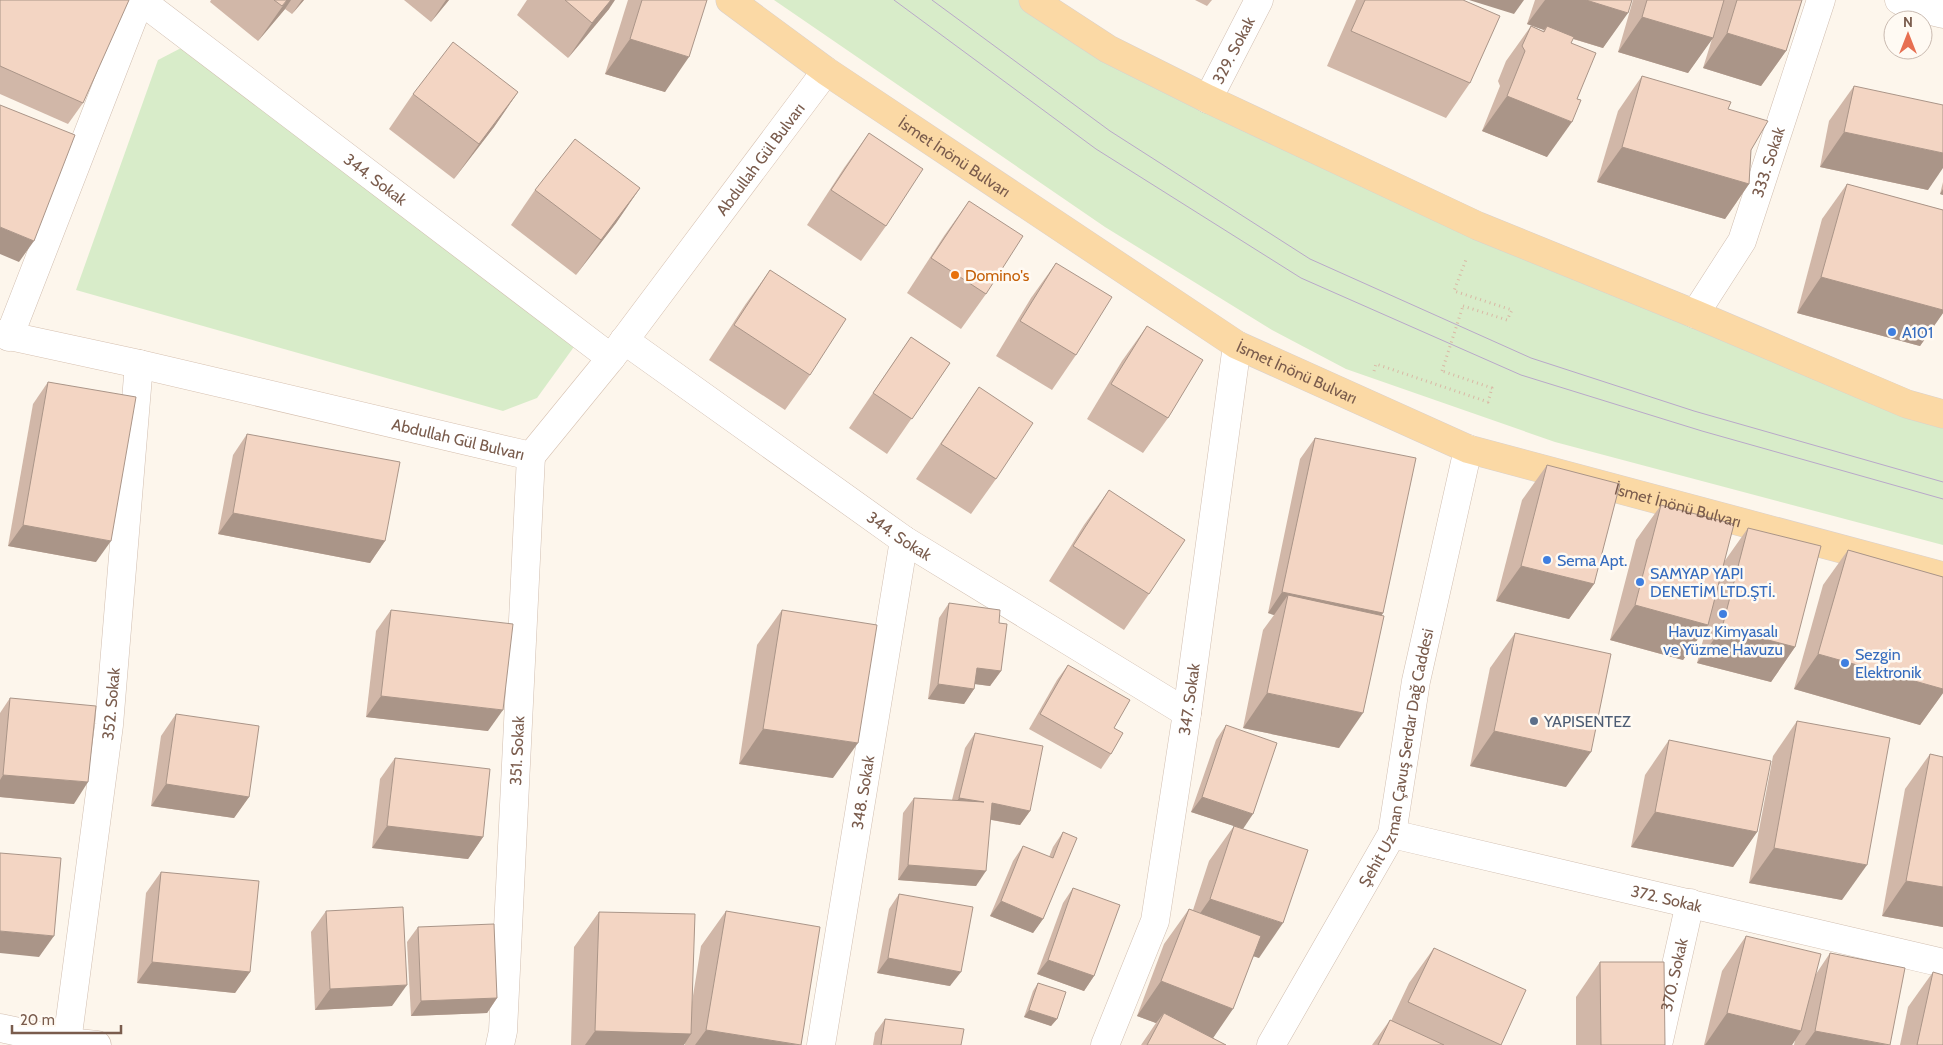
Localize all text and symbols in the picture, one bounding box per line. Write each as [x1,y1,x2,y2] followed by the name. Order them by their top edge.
[1883,10,1933,60] north arrow
[1208,13,1259,87] street label: 329. Sokak
[1903,13,1913,31] text: N
[712,99,808,219] street label: Abdullah Gül Bulvarı
[895,113,1014,201] street label: İsmet İnönü Bulvarı
[1748,124,1789,200] street label: 333. Sokak
[340,149,412,210] street label: 344. Sokak
[965,266,1030,285] place label: Domino's
[949,269,961,281] marker: Domino's
[1902,323,1933,342] place label: A101
[1886,326,1898,338] marker: A101
[1234,337,1360,407] street label: İsmet İnönü Bulvarı
[390,414,526,464] street label: Abdullah Gül Bulvarı
[1613,479,1743,531] street label: İsmet İnönü Bulvarı
[863,507,936,565] street label: 344. Sokak
[1557,551,1627,570] place label: Sema Apt.
[1541,554,1553,566] marker: Sema Apt.
[1650,564,1775,601] place label: SAMYAP YAPI DENETİM LTD.ŞTİ.
[1634,576,1646,588] marker: SAMYAP YAPI DENETİM LTD.ŞTİ.
[1717,608,1729,620] marker: Havuz Kimyasalı ve Yüzme Havuzu
[1663,622,1783,659] place label: Havuz Kimyasalı ve Yüzme Havuzu
[1354,626,1437,890] street label: Şehit Uzman Çavuş Serdar Dağ Caddesi
[1855,645,1922,682] place label: Sezgin Elektronik
[1839,657,1851,669] marker: Sezgin Elektronik
[1174,661,1203,737] street label: 347. Sokak
[98,666,123,741] street label: 352. Sokak
[1543,712,1631,731] place label: YAPISENTEZ
[505,715,528,786] street label: 351. Sokak
[1528,715,1540,727] marker: YAPISENTEZ
[847,753,878,831] street label: 348. Sokak
[1629,881,1705,916] street label: 372. Sokak
[1656,936,1691,1013] street label: 370. Sokak
[12,1002,121,1034] scale bar
[20,1011,55,1029] text: 20 m

